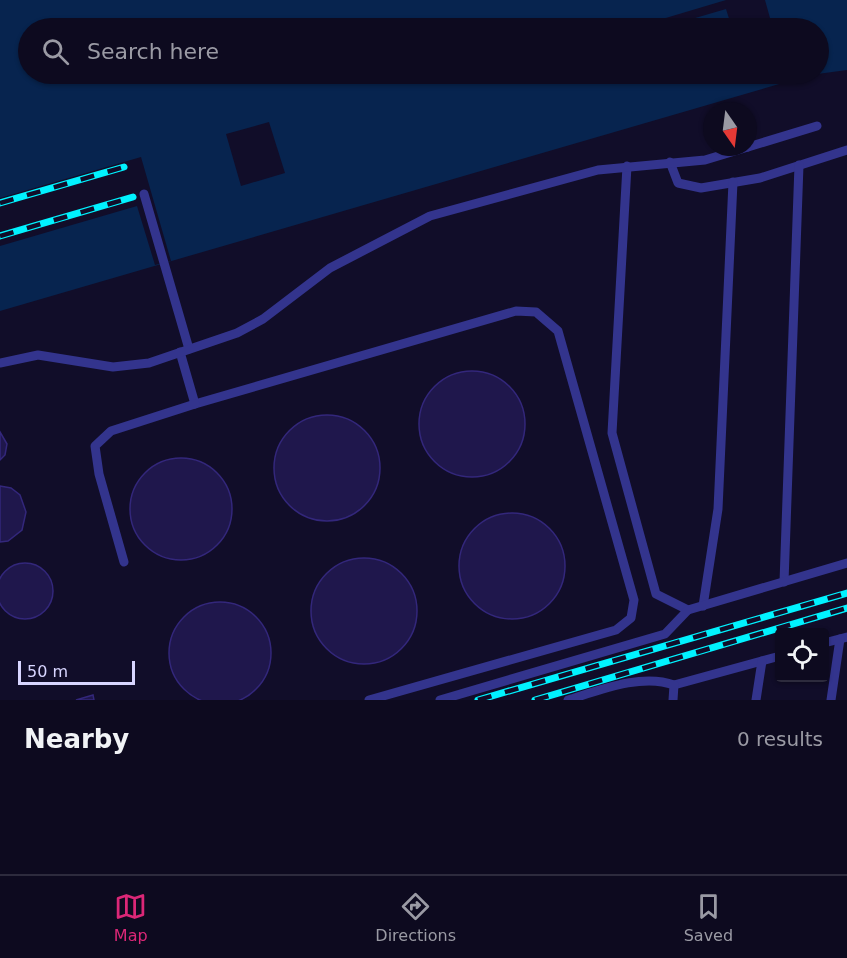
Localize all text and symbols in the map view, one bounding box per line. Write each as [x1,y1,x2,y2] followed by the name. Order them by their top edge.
[18,18,829,84] search box
[39,35,72,68] icon: search
[87,39,219,64] text: Search here
[703,102,757,156] north arrow
[775,628,829,682] map controls
[775,628,829,682] button: locate
[18,658,135,686] scale bar
[27,662,68,681] text: 50 m
[24,724,129,754] text: Nearby
[737,727,823,751] text: 0 results
[114,890,148,945] tab: Map
[375,890,456,945] tab: Directions
[684,890,733,945] tab: Saved

